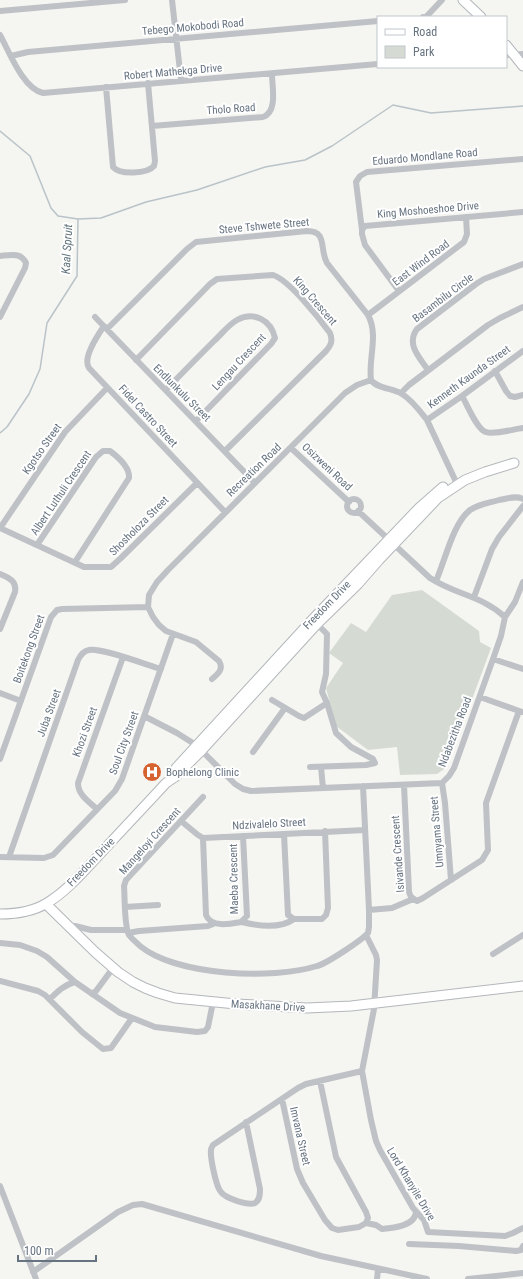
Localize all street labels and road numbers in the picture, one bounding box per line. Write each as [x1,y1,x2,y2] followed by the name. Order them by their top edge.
[142,16,244,38] street label: Tebego Mokobodi Road
[123,61,223,83] street label: Robert Mathekga Drive
[206,101,256,117] street label: Tholo Road
[372,146,478,168] street label: Eduardo Mondlane Road
[377,199,479,221] street label: King Moshoeshoe Drive
[218,216,310,236] street label: Steve Tshwete Street
[390,237,452,289] street label: East Wind Road
[410,271,476,325] street label: Basambilu Circle
[290,274,340,328] street label: King Crescent
[209,331,269,393] street label: Lengau Crescent
[425,343,513,411] street label: Kenneth Kaunda Street
[151,362,213,424] street label: Endlunkulu Street
[116,382,180,450] street label: Fidel Castro Street
[20,421,64,477] street label: Kgotso Street
[224,441,284,499] street label: Recreation Road
[299,441,355,493] street label: Osizweni Road
[28,448,94,538] street label: Albert Luthuli Crescent
[107,494,171,558] street label: Shosholoza Street
[301,578,353,632] street label: Freedom Drive
[11,613,47,685] street label: Boitekong Street
[34,687,64,739] street label: Juba Street
[436,695,474,769] street label: Ndabezitha Road
[70,705,100,759] street label: Khozi Street
[107,710,141,776] street label: Soul City Street
[427,796,447,868] street label: Umnyama Street
[117,805,183,877] street label: Mangeloyi Crescent
[389,815,407,893] street label: Isivande Crescent
[232,816,306,832] street label: Ndzivalelo Street
[65,835,117,889] street label: Freedom Drive
[227,844,241,914] street label: Maeba Crescent
[231,998,305,1014] street label: Masakhane Drive
[287,1105,313,1167] street label: Imvana Street
[384,1145,438,1223] street label: Lord Khanyile Drive

